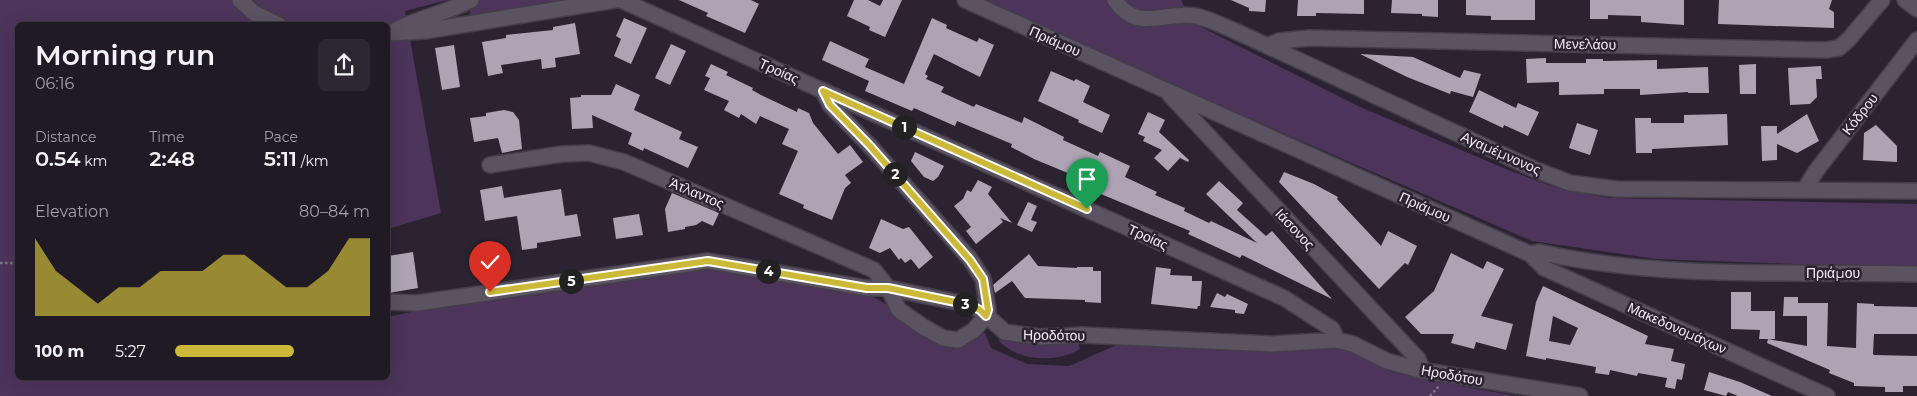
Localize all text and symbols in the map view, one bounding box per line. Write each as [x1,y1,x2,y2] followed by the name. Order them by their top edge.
[1027,22,1083,60] street label: Πριάμου
[1554,34,1616,54] street label: Μενελάου
[35,38,215,72] text: Morning run
[318,39,370,91] button: share
[756,54,802,88] street label: Τροίας
[35,74,74,93] text: 06:16
[1838,89,1882,139] street label: Κόδρου
[892,114,916,140] pin: 1
[902,118,907,136] text: 1
[1458,127,1544,179] street label: Αγαμέμνονος
[35,128,97,146] text: Distance
[149,128,184,146] text: Time
[264,128,298,146] text: Pace
[35,146,81,171] text: 0.54
[149,146,195,171] text: 2:48
[264,146,297,171] text: 5:11
[81,152,107,170] text: km
[297,152,329,170] text: /km
[1066,158,1108,209] pin
[882,162,908,186] pin: 2
[891,165,900,183] text: 2
[1073,165,1101,193] icon: arrive
[667,173,727,213] street label: Άτλαντος
[1397,188,1453,226] street label: Πριάμου
[35,202,109,221] text: Elevation
[299,202,370,221] text: 80–84 m
[1271,205,1319,254] street label: Ιάσονος
[1125,220,1171,254] street label: Τροίας
[469,241,511,292] pin
[476,248,504,276] icon: check
[756,258,780,284] pin: 4
[764,262,773,280] text: 4
[1806,264,1860,282] street label: Πριάμου
[558,268,584,294] pin: 5
[567,272,576,290] text: 5
[952,292,978,316] pin: 3
[961,295,970,313] text: 3
[1625,298,1729,358] street label: Μακεδονομάχων
[1023,325,1085,345] street label: Ηροδότου
[35,342,84,361] text: 100 m
[115,342,146,361] text: 5:27
[1420,361,1484,389] street label: Ηροδότου

